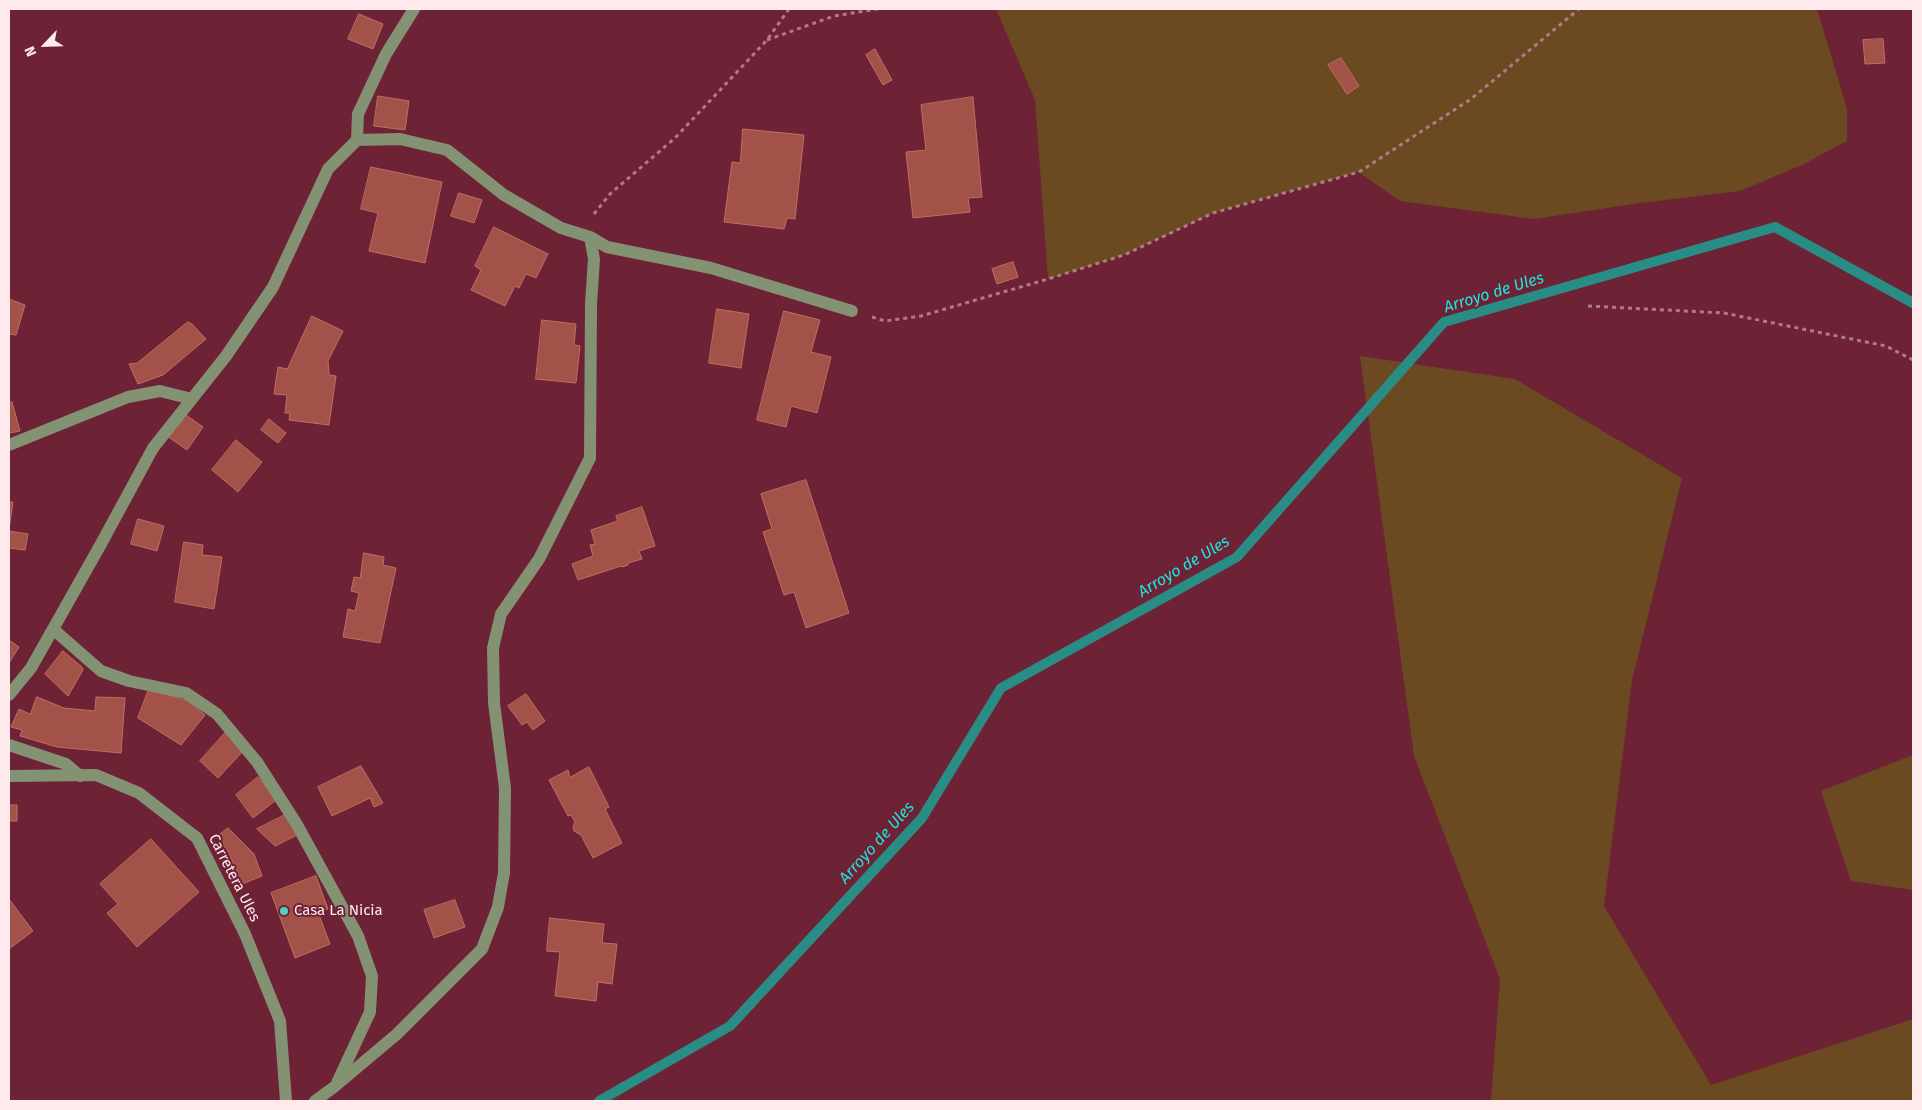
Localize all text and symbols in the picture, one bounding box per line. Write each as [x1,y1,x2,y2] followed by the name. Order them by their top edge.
[20,20,70,70] north arrow
[21,44,40,59] text: N
[1442,269,1546,317] water label: Arroyo de Ules
[1135,532,1233,602] water label: Arroyo de Ules
[835,798,919,888] water label: Arroyo de Ules
[204,831,264,925] street label: Carretera Ules
[294,902,383,920] place label: Casa La Nicia
[278,905,290,917] marker: Casa La Nicia

